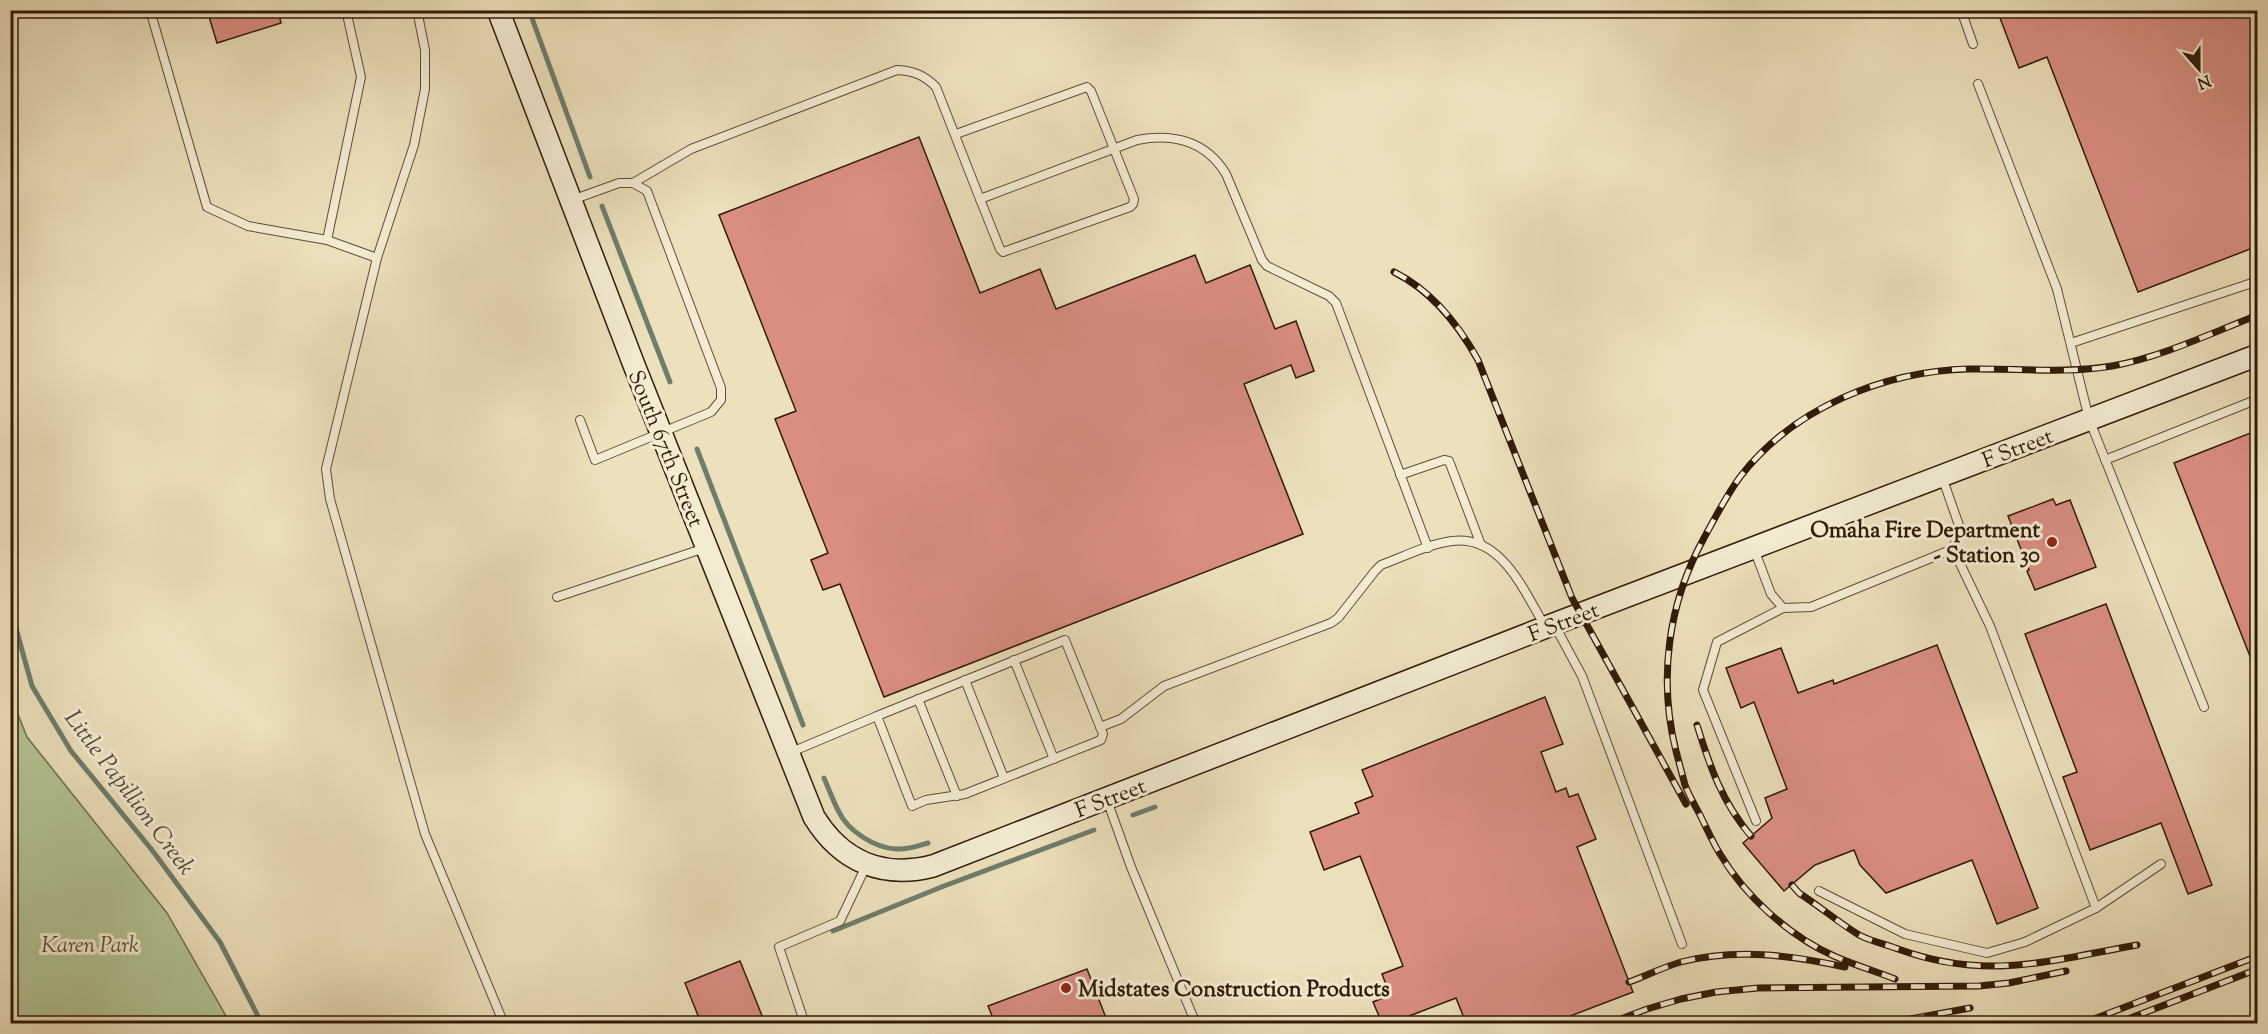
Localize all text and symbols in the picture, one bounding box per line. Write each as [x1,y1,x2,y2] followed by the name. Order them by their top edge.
[2169,39,2229,99] north arrow
[2193,68,2214,94] text: N
[618,366,710,533] street label: South 67th Street
[1978,421,2059,478] street label: F Street
[1810,516,2040,573] place label: Omaha Fire Department - Station 30
[2045,535,2059,549] marker: Omaha Fire Department - Station 30
[1524,595,1605,652] street label: F Street
[55,703,202,883] water label: Little Papillion Creek
[1071,771,1152,828] street label: F Street
[41,931,139,963] park label: Karen Park
[1078,975,1390,1007] place label: Midstates Construction Products
[1059,981,1073,995] marker: Midstates Construction Products

